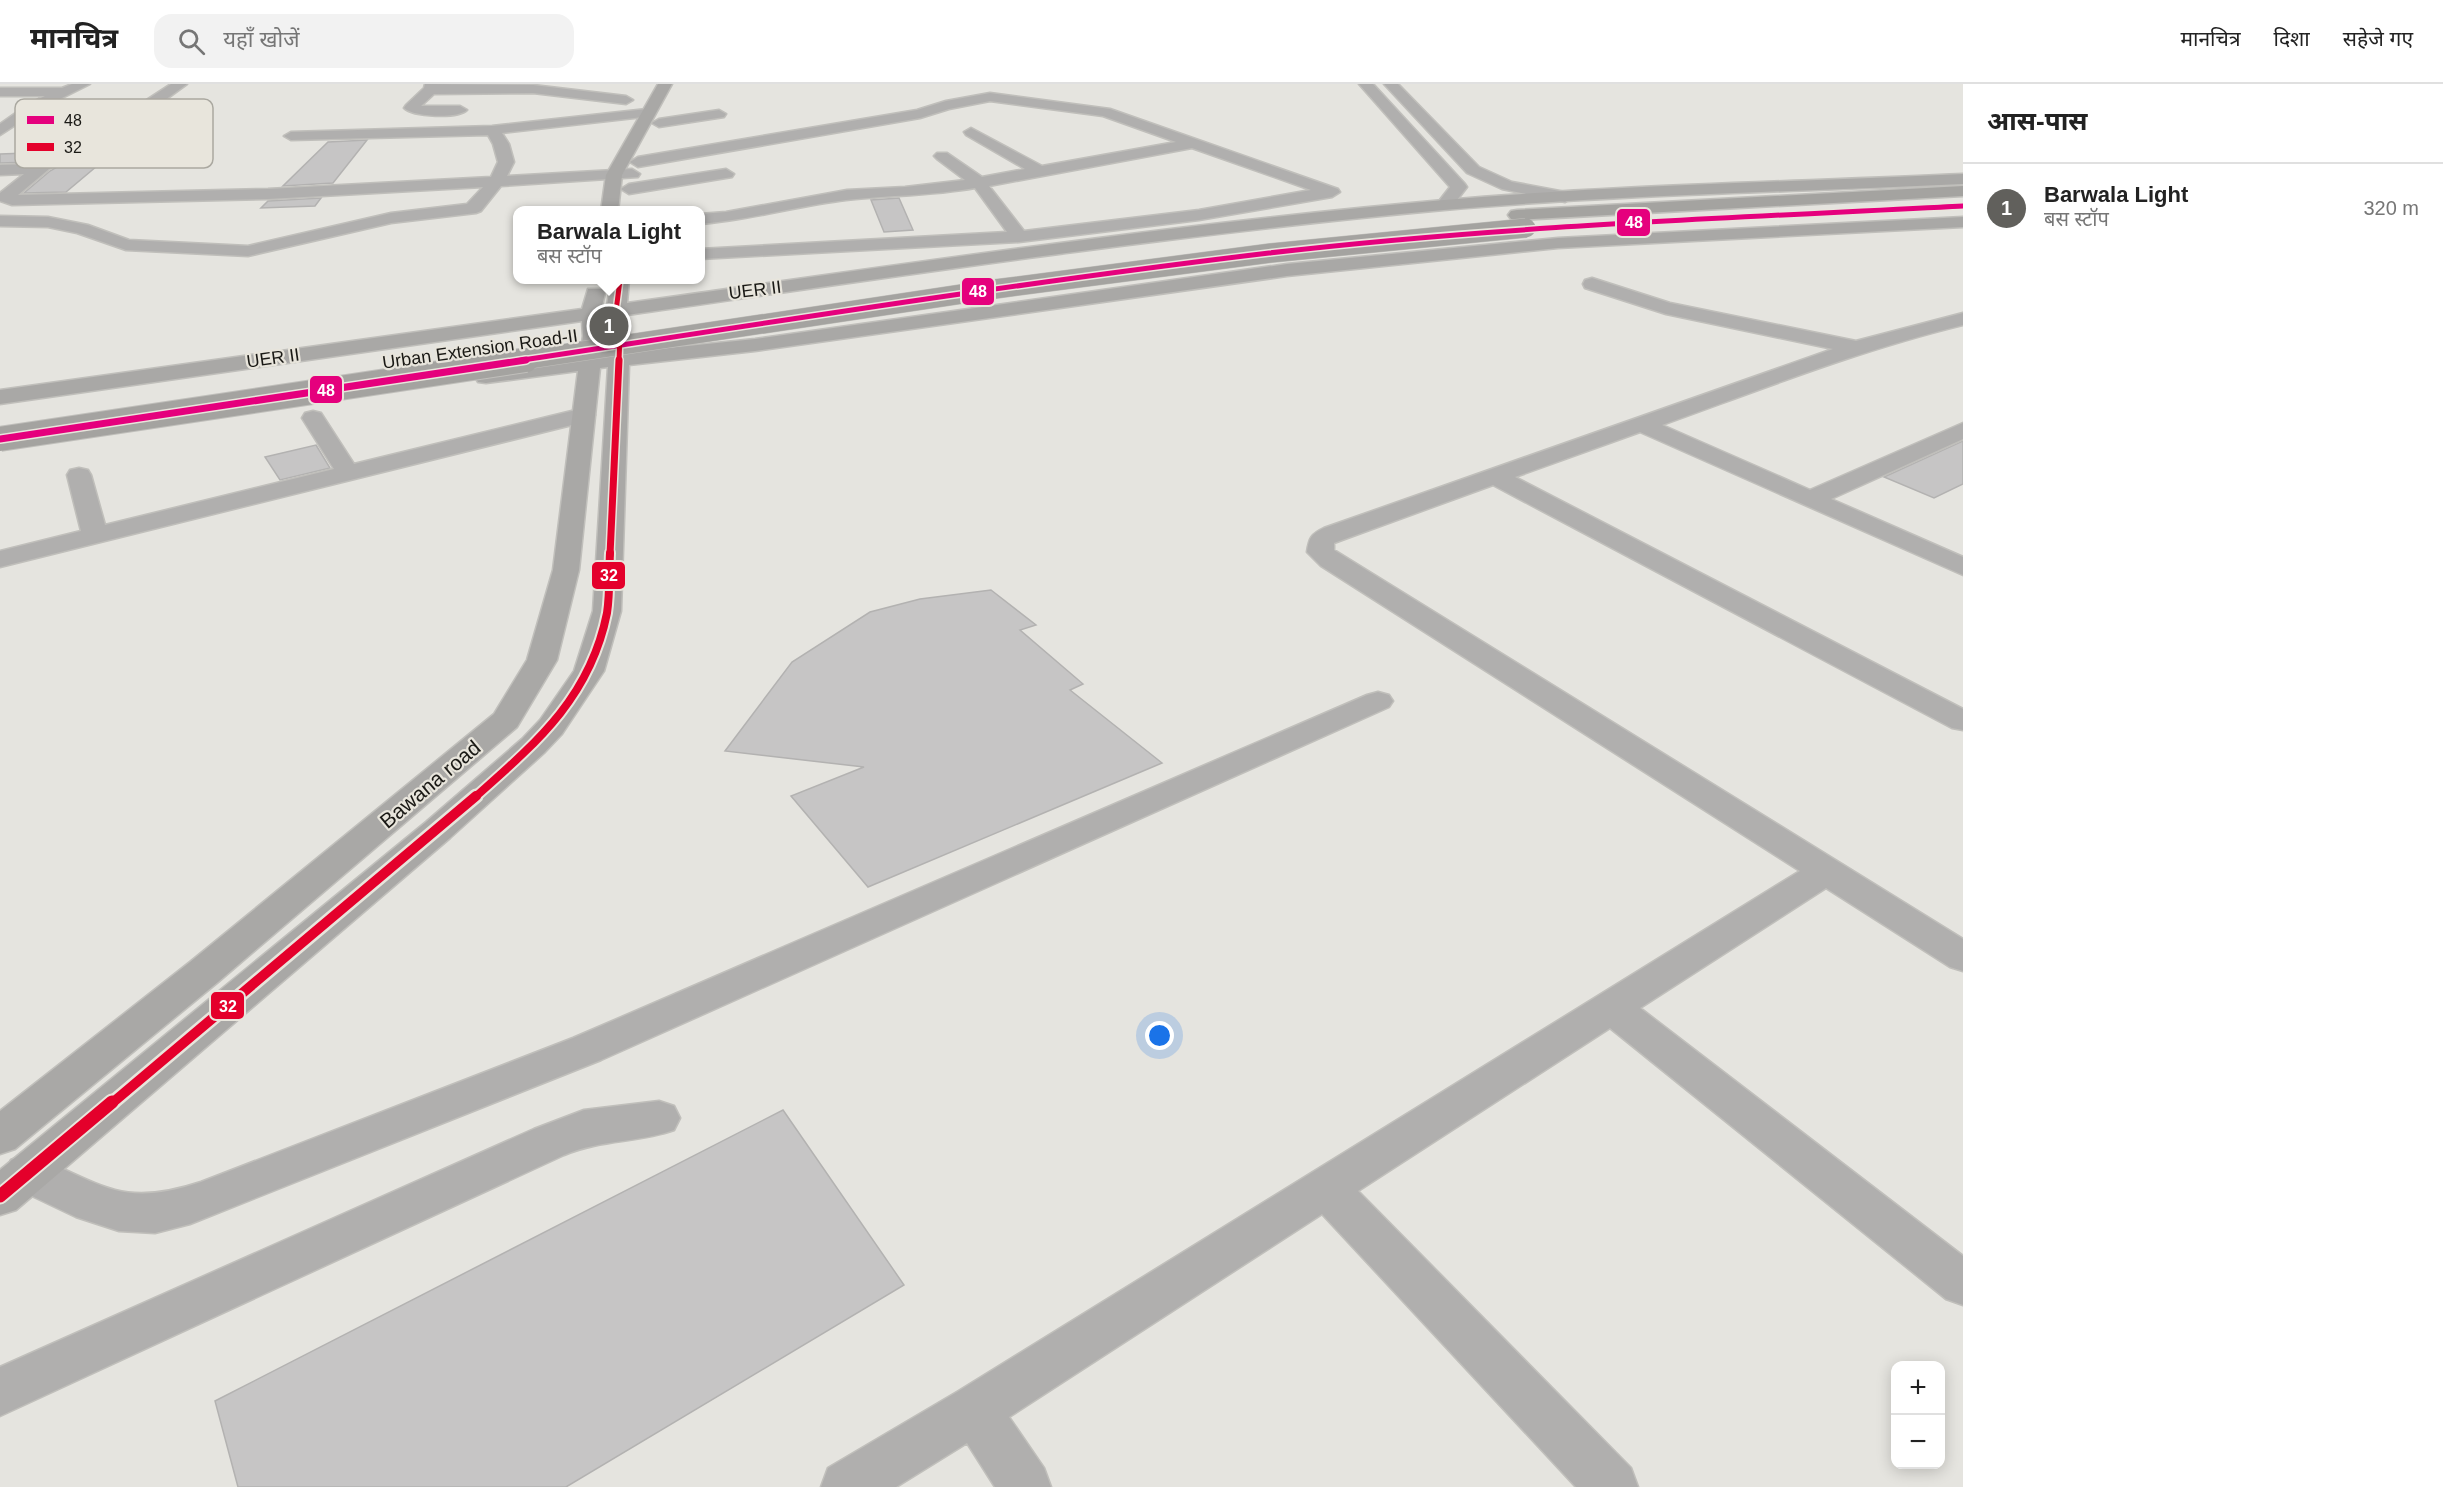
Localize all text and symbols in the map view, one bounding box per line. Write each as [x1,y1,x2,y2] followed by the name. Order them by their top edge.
[154,14,574,68] search box
[30,23,118,54] text: मानचित्र
[175,25,208,58] icon: search
[223,27,300,52] text: यहाँ खोजें
[2180,27,2240,50] text: मानचित्र
[2273,27,2310,50] text: दिशा
[2343,27,2413,50] text: सहेजे गए
[15,99,213,168] legend
[1987,106,2087,136] text: आस-पास
[64,112,82,129] text: 48
[64,139,82,156] text: 32
[2044,182,2188,207] text: Barwala Light
[2001,197,2012,219] text: 1
[2363,197,2419,219] text: 320 m
[513,206,705,284] popup
[1616,208,1651,237] line badge: 48
[2044,208,2109,230] text: बस स्टॉप
[1625,214,1643,231] text: 48
[537,219,681,244] text: Barwala Light
[537,245,602,267] text: बस स्टॉप
[727,277,783,303] street label: UER II
[961,277,995,306] line badge: 48
[969,283,987,300] text: 48
[590,304,628,348] pin: 1
[381,325,579,373] street label: Urban Extension Road-II
[245,344,301,372] street label: UER II
[309,375,343,404] line badge: 48
[317,382,335,399] text: 48
[591,561,626,590] line badge: 32
[600,567,618,584] text: 32
[375,735,485,833] street label: Bawana road
[210,991,245,1020] line badge: 32
[219,998,237,1015] text: 32
[1145,1021,1174,1050] your location
[1891,1361,1945,1469] map controls
[1891,1361,1945,1415] button: +
[1891,1415,1945,1469] button: −

